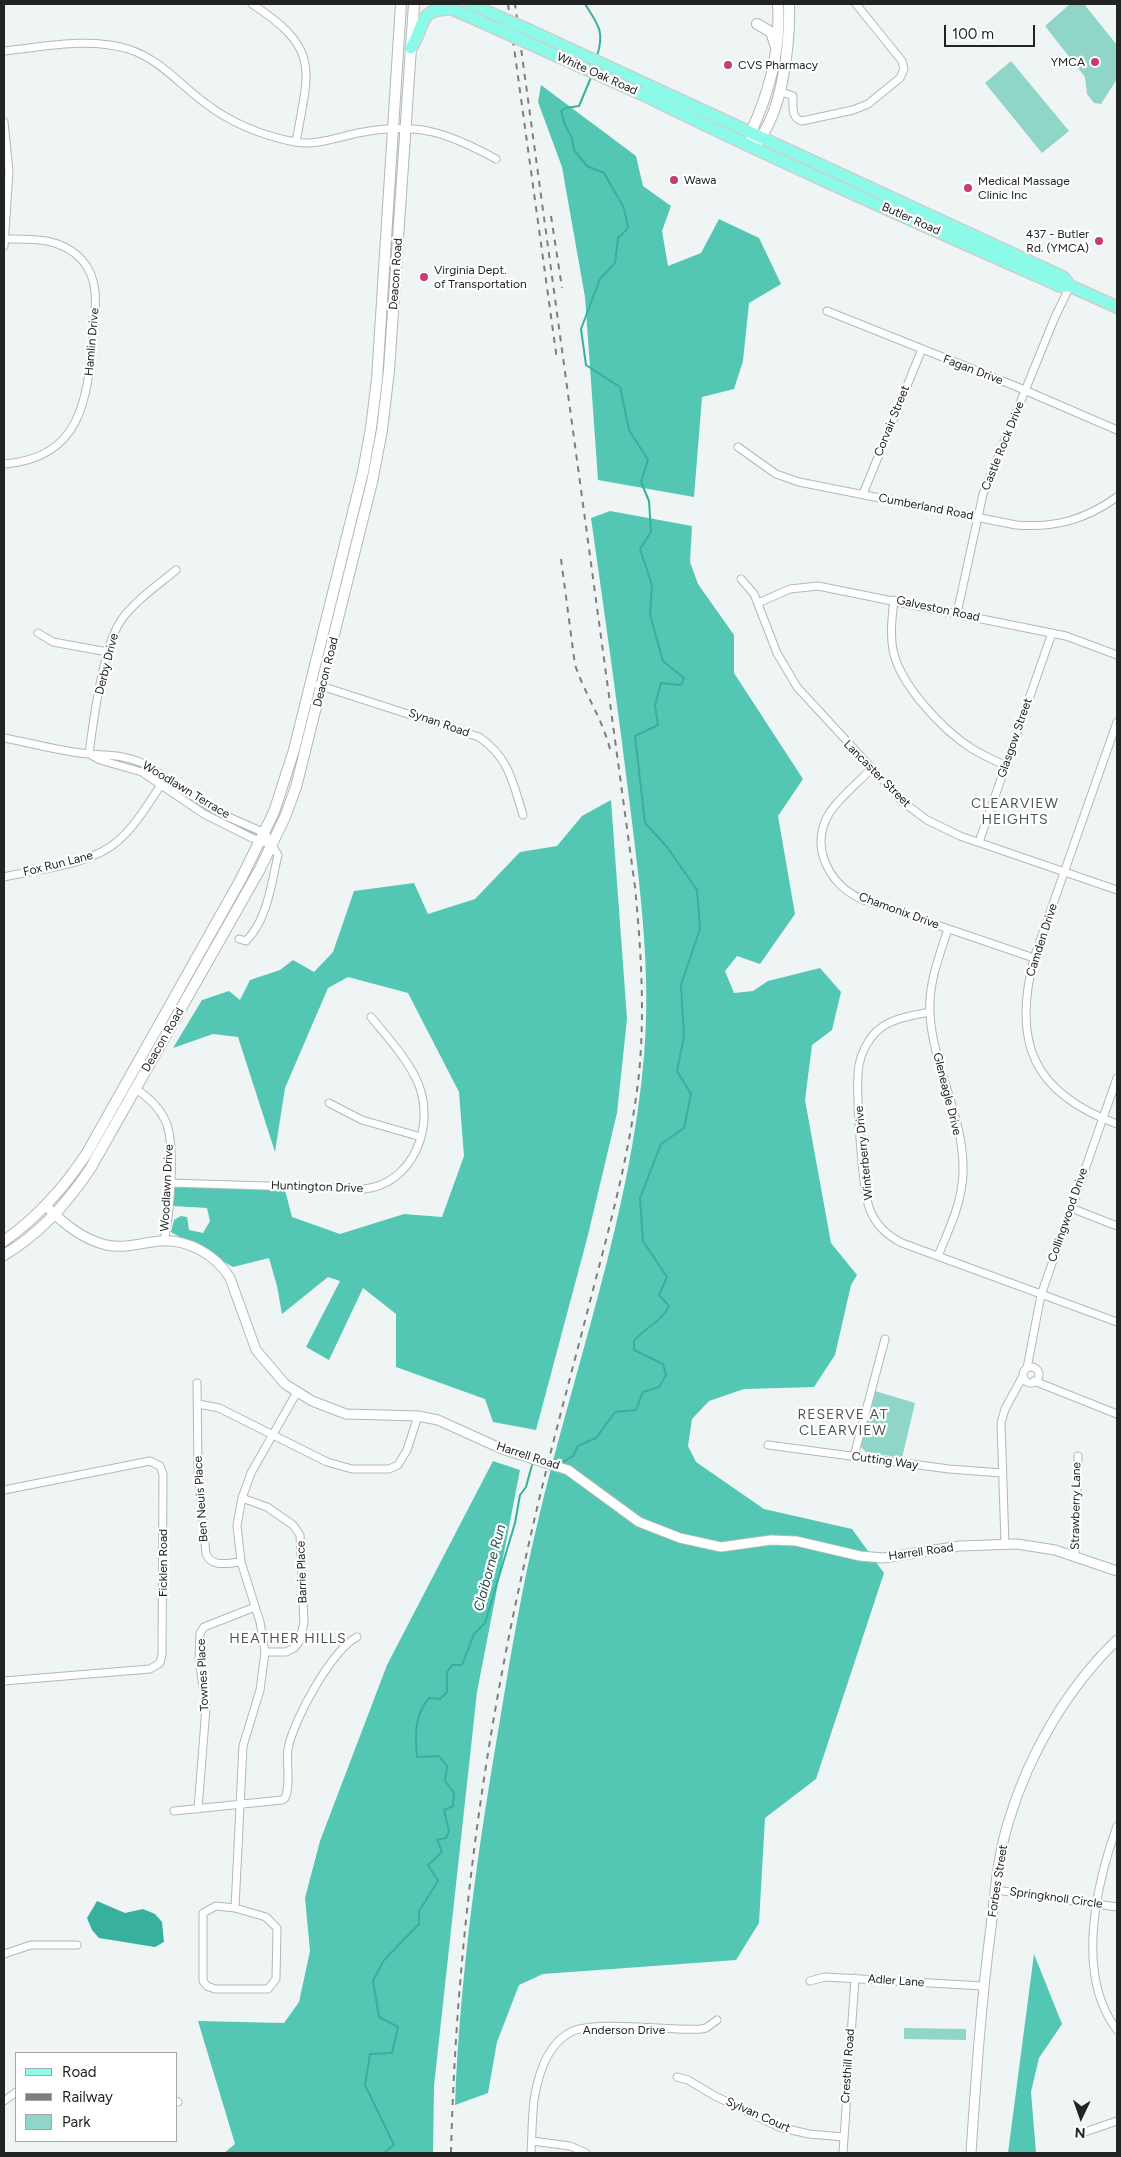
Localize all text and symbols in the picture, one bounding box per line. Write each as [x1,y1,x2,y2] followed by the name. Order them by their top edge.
[946,15,1037,47] scale bar
[952,25,994,43] text: 100 m
[554,50,640,98] street label: White Oak Road
[1051,55,1085,69] place label: YMCA
[1089,56,1101,68] marker: YMCA
[738,58,818,72] place label: CVS Pharmacy
[722,59,734,71] marker: CVS Pharmacy
[684,173,716,187] place label: Wawa
[668,174,680,186] marker: Wawa
[978,174,1070,202] place label: Medical Massage Clinic Inc
[962,182,974,194] marker: Medical Massage Clinic Inc
[880,200,942,238] street label: Butler Road
[1026,227,1089,255] place label: 437 - Butler Rd. (YMCA)
[1093,235,1105,247] marker: 437 - Butler Rd. (YMCA)
[386,238,406,310] street label: Deacon Road
[434,263,527,291] place label: Virginia Dept. of Transportation
[418,271,430,283] marker: Virginia Dept. of Transportation
[82,307,102,377] street label: Hamlin Drive
[941,352,1005,388] street label: Fagan Drive
[871,383,913,459] street label: Corvair Street
[979,399,1027,493] street label: Castle Rock Drive
[877,491,975,523] street label: Cumberland Road
[895,593,981,625] street label: Galveston Road
[92,632,122,696] street label: Derby Drive
[310,635,342,709] street label: Deacon Road
[995,696,1035,780] street label: Glasgow Street
[407,706,471,740] street label: Synan Road
[840,737,914,811] street label: Lancaster Street
[140,758,232,822] street label: Woodlawn Terrace
[970,796,1060,829] district label: CLEARVIEW HEIGHTS
[22,848,94,880] street label: Fox Run Lane
[857,890,941,932] street label: Chamonix Drive
[1023,902,1061,978] street label: Camden Drive
[139,1005,187,1075] street label: Deacon Road
[930,1051,964,1137] street label: Gleneagle Drive
[852,1105,876,1201] street label: Winterberry Drive
[158,1144,176,1232] street label: Woodlawn Drive
[1045,1166,1091,1264] street label: Collingwood Drive
[271,1178,363,1196] street label: Huntington Drive
[796,1407,890,1440] district label: RESERVE AT CLEARVIEW
[495,1439,561,1473] street label: Harrell Road
[851,1449,919,1473] street label: Cutting Way
[191,1456,211,1542] street label: Ben Neuis Place
[1068,1462,1084,1550] street label: Strawberry Lane
[470,1523,510,1613] water label: Claiborne Run
[156,1529,170,1597] street label: Ficklen Road
[294,1540,310,1604] street label: Barrie Place
[887,1540,955,1564] street label: Harrell Road
[228,1631,348,1647] district label: HEATHER HILLS
[194,1638,212,1712] street label: Townes Place
[985,1844,1011,1918] street label: Forbes Street
[1008,1884,1104,1912] street label: Springknoll Circle
[867,1972,925,1990] street label: Adler Lane
[583,2023,665,2037] street label: Anderson Drive
[838,2028,858,2104] street label: Cresthill Road
[15,2052,178,2142] legend
[62,2063,97,2081] text: Road
[62,2088,113,2106] text: Railway
[1056,2092,1106,2142] north arrow
[724,2094,792,2136] street label: Sylvan Court
[62,2113,91,2131] text: Park
[1074,2124,1086,2141] text: N

